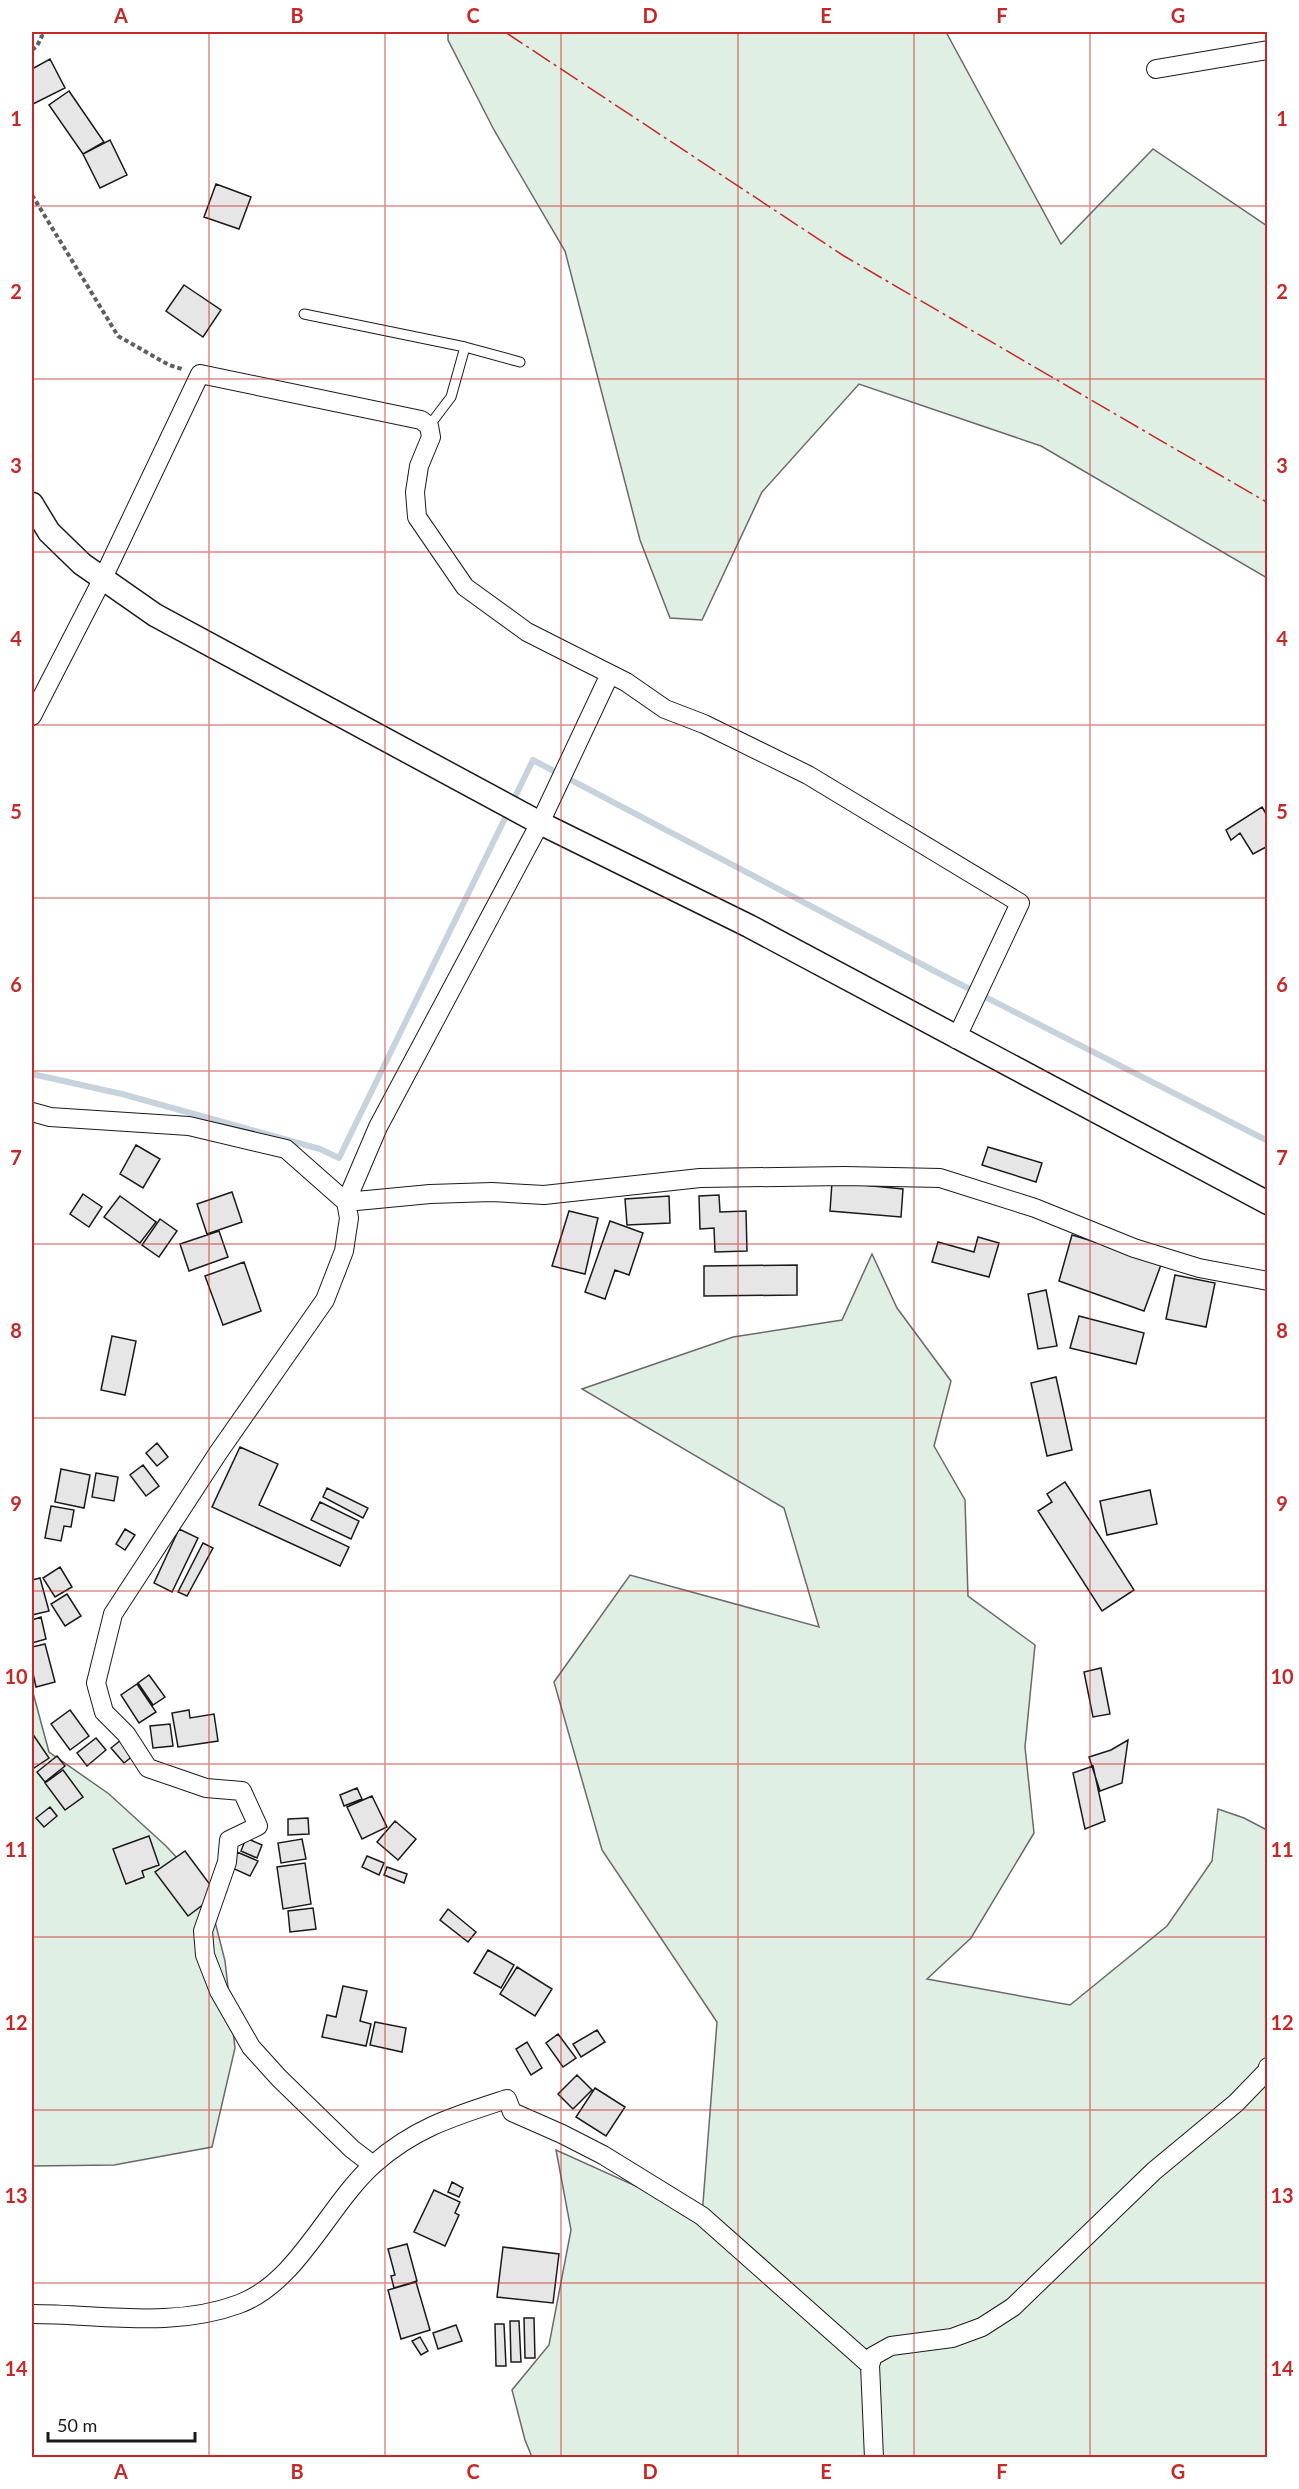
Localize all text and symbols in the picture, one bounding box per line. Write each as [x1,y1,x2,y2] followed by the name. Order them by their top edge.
[113,3,128,27] text: A
[290,3,304,27] text: B
[466,3,480,27] text: C
[642,3,658,27] text: D
[820,3,832,27] text: E
[996,3,1008,27] text: F
[1171,3,1185,27] text: G
[10,106,22,130] text: 1
[1276,106,1288,130] text: 1
[10,279,22,303] text: 2
[1276,279,1288,303] text: 2
[10,453,22,477] text: 3
[1276,453,1288,477] text: 3
[10,626,22,650] text: 4
[1276,626,1288,650] text: 4
[10,799,22,823] text: 5
[1276,799,1288,823] text: 5
[10,972,22,996] text: 6
[1276,972,1288,996] text: 6
[10,1145,22,1169] text: 7
[1276,1145,1288,1169] text: 7
[10,1318,22,1342] text: 8
[1276,1318,1288,1342] text: 8
[10,1491,22,1515] text: 9
[1276,1491,1288,1515] text: 9
[4,1664,28,1688] text: 10
[1270,1664,1294,1688] text: 10
[4,1837,28,1861] text: 11
[1270,1837,1294,1861] text: 11
[4,2010,28,2034] text: 12
[1270,2010,1294,2034] text: 12
[4,2183,28,2207] text: 13
[1270,2183,1294,2207] text: 13
[4,2356,28,2380] text: 14
[1270,2356,1294,2380] text: 14
[48,2405,195,2443] scale bar
[57,2414,97,2436] text: 50 m
[113,2459,128,2483] text: A
[290,2459,304,2483] text: B
[466,2459,480,2483] text: C
[642,2459,658,2483] text: D
[820,2459,832,2483] text: E
[996,2459,1008,2483] text: F
[1171,2459,1185,2483] text: G

